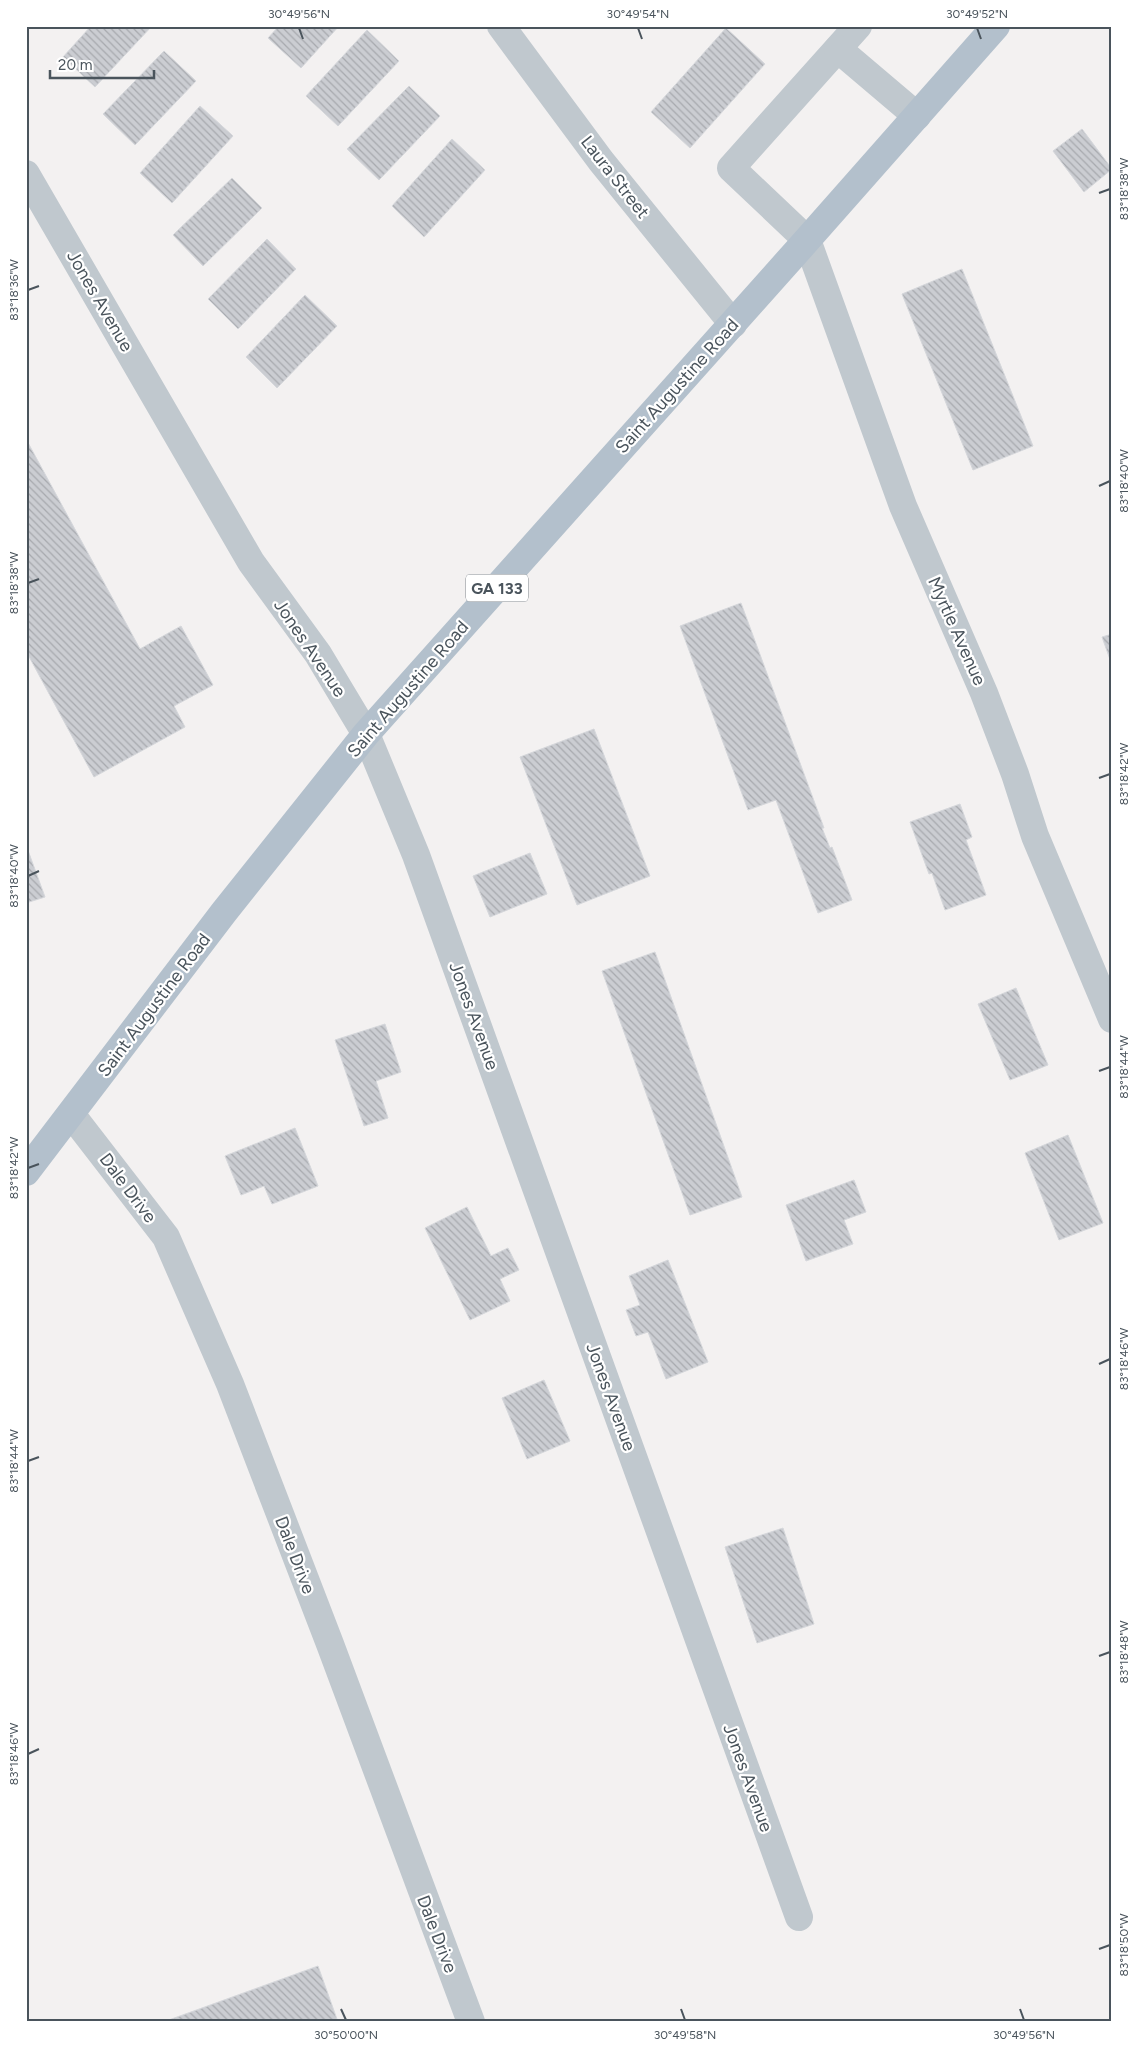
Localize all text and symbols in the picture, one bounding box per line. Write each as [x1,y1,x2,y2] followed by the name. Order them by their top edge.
[268,7,330,21] text: 30°49'56"N
[607,7,669,21] text: 30°49'54"N
[946,7,1008,21] text: 30°49'52"N
[50,48,154,80] scale bar
[58,56,92,74] text: 20 m
[576,131,654,223] street label: Laura Street
[1117,157,1131,220] text: 83°18'38"W
[62,246,138,356] street label: Jones Avenue
[7,259,21,321] text: 83°18'36"W
[611,314,743,458] street label: Saint Augustine Road
[1117,449,1131,513] text: 83°18'40"W
[7,551,21,614] text: 83°18'38"W
[923,573,991,689] street label: Myrtle Avenue
[466,574,528,602] road number: GA 133
[269,595,351,701] street label: Jones Avenue
[343,616,473,762] street label: Saint Augustine Road
[1117,742,1131,805] text: 83°18'42"W
[7,844,21,908] text: 83°18'40"W
[93,929,215,1081] street label: Saint Augustine Road
[444,959,504,1073] street label: Jones Avenue
[1117,1035,1131,1099] text: 83°18'44"W
[7,1136,21,1199] text: 83°18'42"W
[95,1149,161,1227] street label: Dale Drive
[1117,1327,1131,1390] text: 83°18'46"W
[581,1340,641,1454] street label: Jones Avenue
[7,1429,21,1493] text: 83°18'44"W
[270,1513,320,1597] street label: Dale Drive
[1117,1620,1131,1684] text: 83°18'48"W
[718,1721,778,1835] street label: Jones Avenue
[7,1722,21,1785] text: 83°18'46"W
[412,1892,462,1976] street label: Dale Drive
[1117,1913,1131,1977] text: 83°18'50"W
[314,2028,378,2042] text: 30°50'00"N
[654,2028,716,2042] text: 30°49'58"N
[993,2028,1055,2042] text: 30°49'56"N

